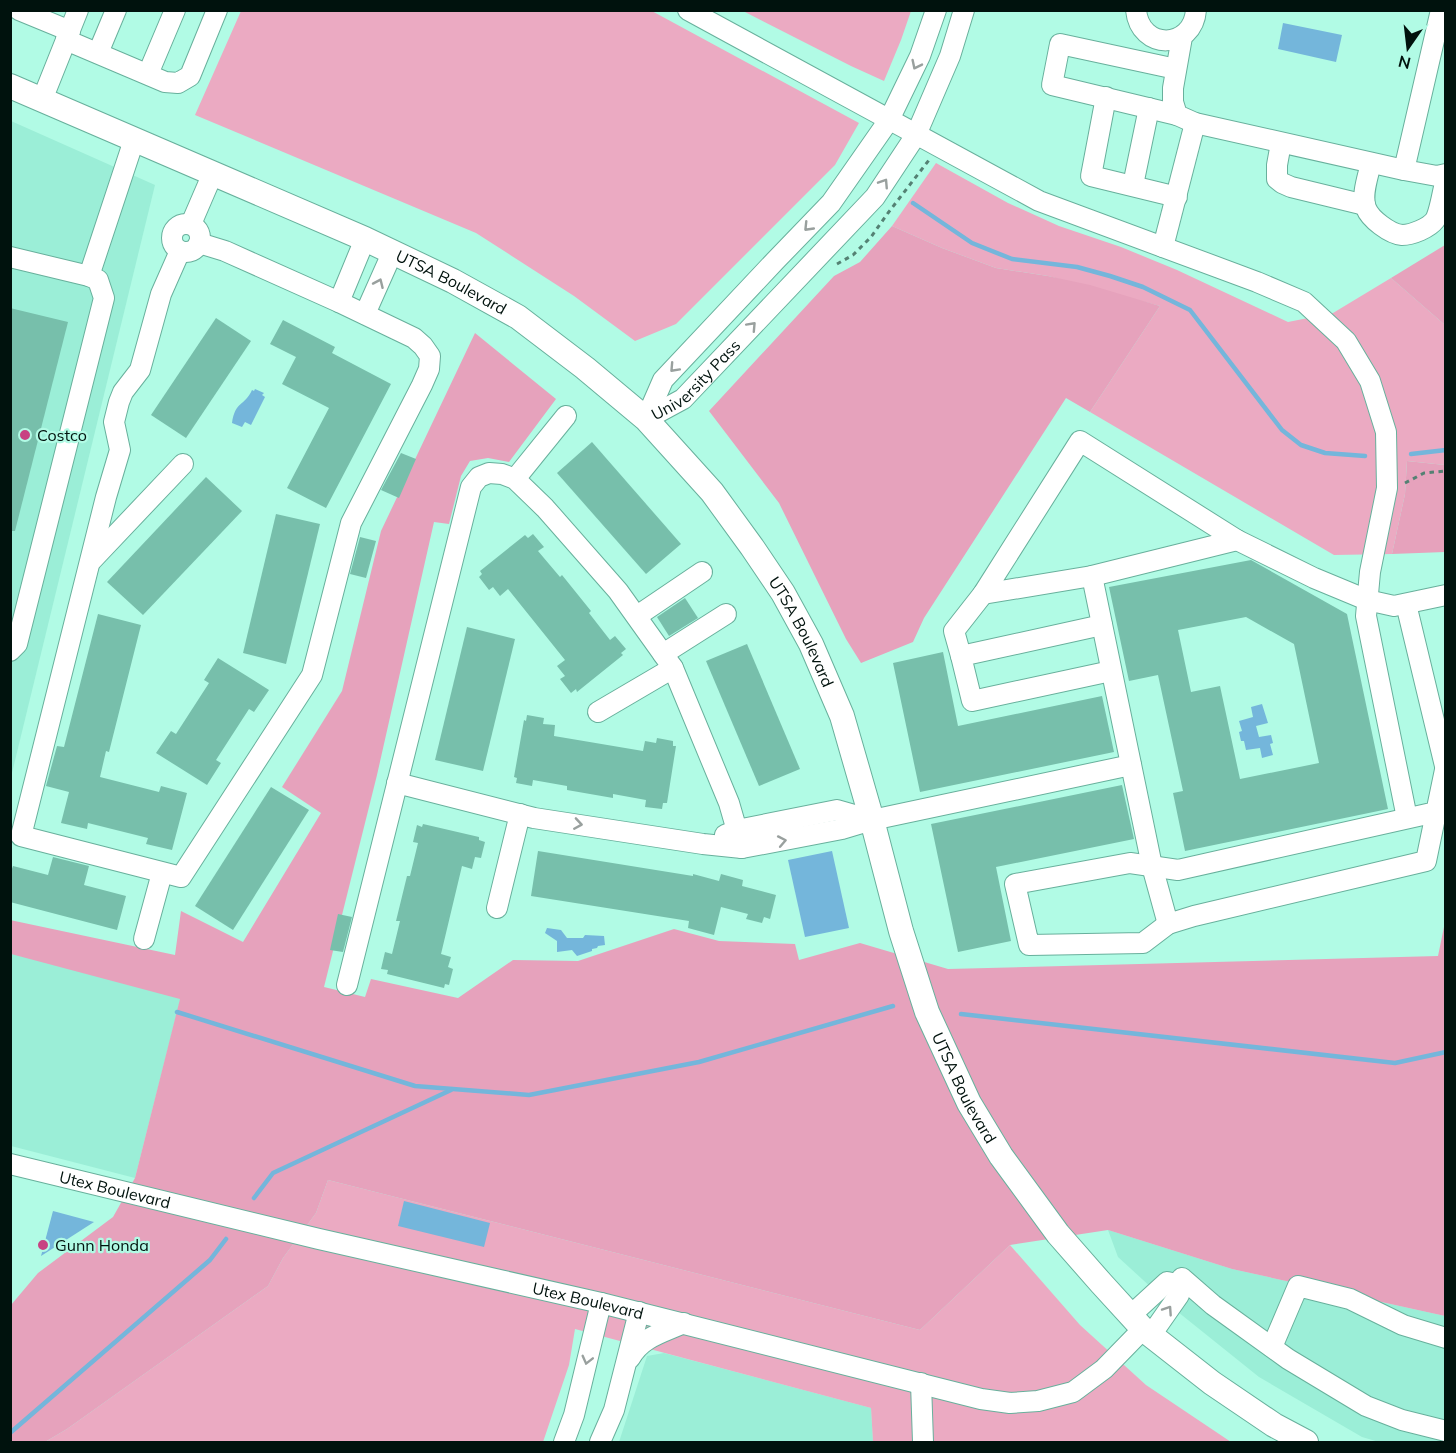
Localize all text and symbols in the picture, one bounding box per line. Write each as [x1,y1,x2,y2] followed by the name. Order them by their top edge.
[1378,18,1438,78] north arrow
[1396,51,1413,74] text: N
[911,59,923,70] one-way arrow
[877,179,888,190] one-way arrow
[804,220,815,230] one-way arrow
[393,245,510,319] street label: UTSA Boulevard
[372,278,384,289] one-way arrow
[745,323,756,333] one-way arrow
[648,335,744,424] street label: University Pass
[670,362,681,372] one-way arrow
[37,425,87,445] place label: Costco
[18,428,32,442] marker: Costco
[765,573,838,690] street label: UTSA Boulevard
[573,818,583,830] one-way arrow
[776,835,786,848] one-way arrow
[928,1029,1001,1147] street label: UTSA Boulevard
[57,1166,172,1213] street label: Utex Boulevard
[55,1235,149,1255] place label: Gunn Honda
[36,1238,50,1252] marker: Gunn Honda
[531,1278,646,1323] street label: Utex Boulevard
[1161,1306,1172,1317] one-way arrow
[582,1354,595,1364] one-way arrow

